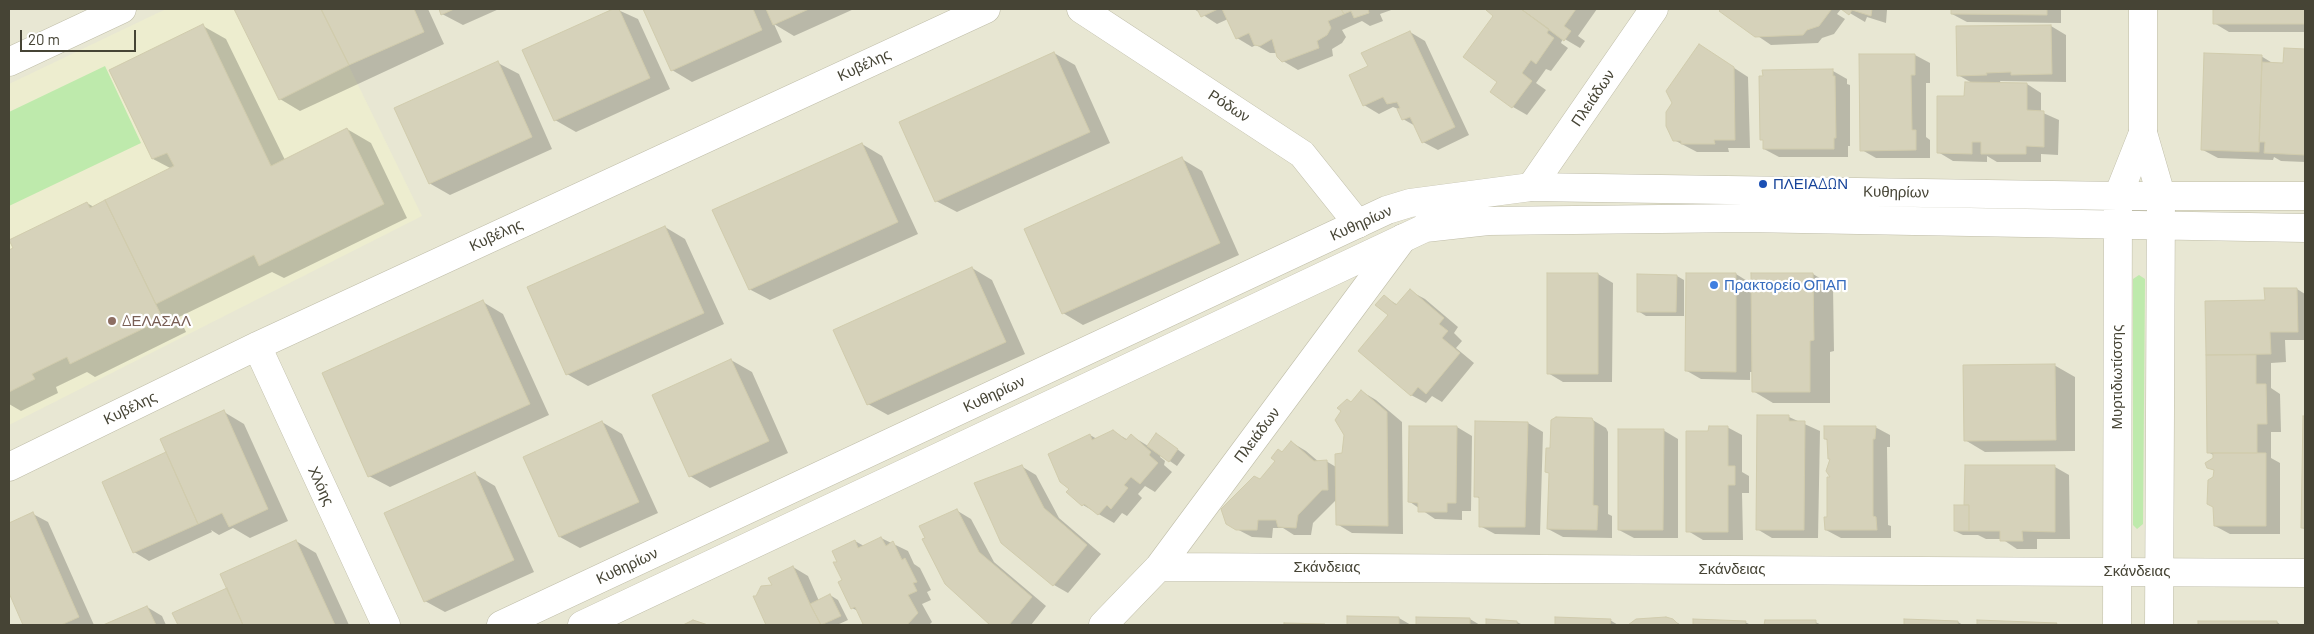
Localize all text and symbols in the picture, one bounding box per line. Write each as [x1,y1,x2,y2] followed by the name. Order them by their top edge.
[22,20,139,52] scale bar
[28,30,60,48] text: 20 m
[835,45,893,85] street label: Κυβέλης
[1567,66,1619,130] street label: Πλειάδων
[1205,86,1253,126] street label: Ρόδων
[1773,175,1848,193] place label: ΠΛΕΙΑΔΩΝ
[1757,178,1769,190] marker: ΠΛΕΙΑΔΩΝ
[1863,182,1929,202] street label: Κυθηρίων
[1327,201,1395,245] street label: Κυθηρίων
[467,215,525,255] street label: Κυβέλης
[1724,276,1847,294] place label: Πρακτορείο ΟΠΑΠ
[1708,279,1720,291] marker: Πρακτορείο ΟΠΑΠ
[122,312,191,330] place label: ΔΕΛΑΣΑΛ
[106,315,118,327] marker: ΔΕΛΑΣΑΛ
[2108,325,2126,429] street label: Μυρτιδιωτίσσης
[960,372,1028,416] street label: Κυθηρίων
[101,388,159,428] street label: Κυβέλης
[1230,404,1284,466] street label: Πλειάδων
[304,464,338,508] street label: Χλόης
[593,544,661,588] street label: Κυθηρίων
[1293,558,1361,576] street label: Σκάνδειας
[1698,560,1766,578] street label: Σκάνδειας
[2103,562,2171,580] street label: Σκάνδειας

